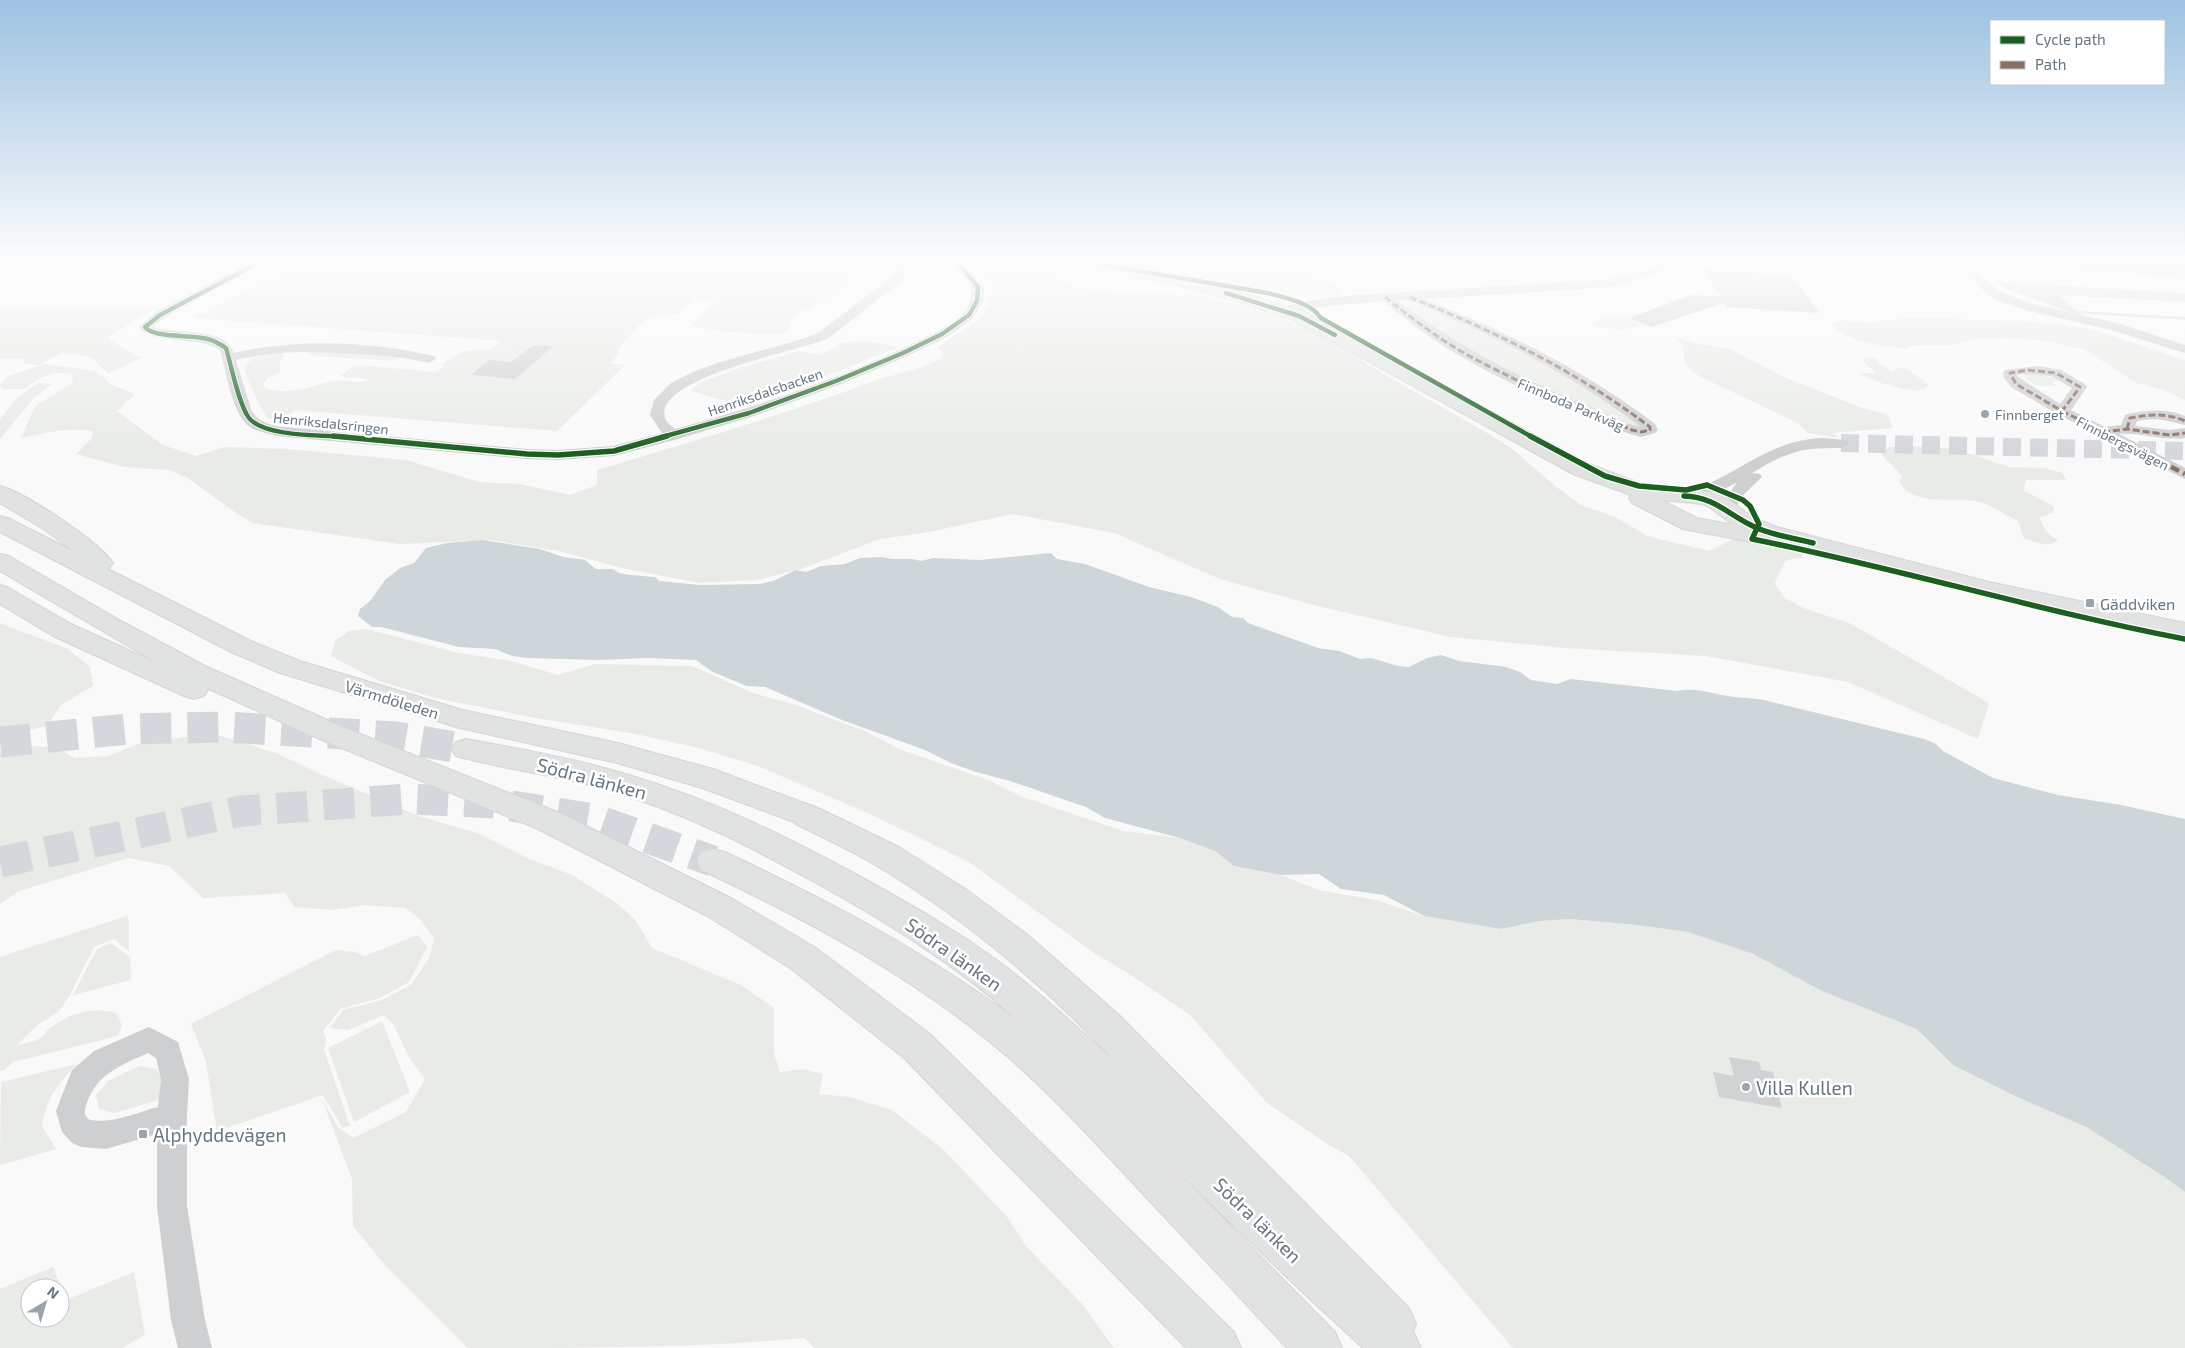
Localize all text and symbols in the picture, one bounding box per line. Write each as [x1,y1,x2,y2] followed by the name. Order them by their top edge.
[1990,20,2165,85] legend
[2035,30,2106,48] text: Cycle path
[2035,55,2066,73] text: Path
[705,364,825,420] street label: Henriksdalsbacken
[1515,374,1627,434] street label: Finnboda Parkväg
[1995,406,2064,423] place label: Finnberget
[272,408,390,438] street label: Henriksdalsringen
[1979,408,1991,420] marker: Finnberget
[2074,412,2172,474] street label: Finnbergsvägen
[2100,594,2175,613] place label: Gäddviken
[2084,597,2096,609] marker: Gäddviken
[343,676,441,722] street label: Värmdöleden
[535,752,649,804] street label: Södra länken
[901,912,1007,996] street label: Södra länken
[1756,1076,1853,1099] place label: Villa Kullen
[1740,1081,1752,1093] marker: Villa Kullen
[153,1123,287,1146] place label: Alphyddevägen
[137,1128,149,1140] marker: Alphyddevägen
[1210,1173,1306,1267] street label: Södra länken
[20,1278,70,1328] north arrow
[44,1283,63,1302] text: N

